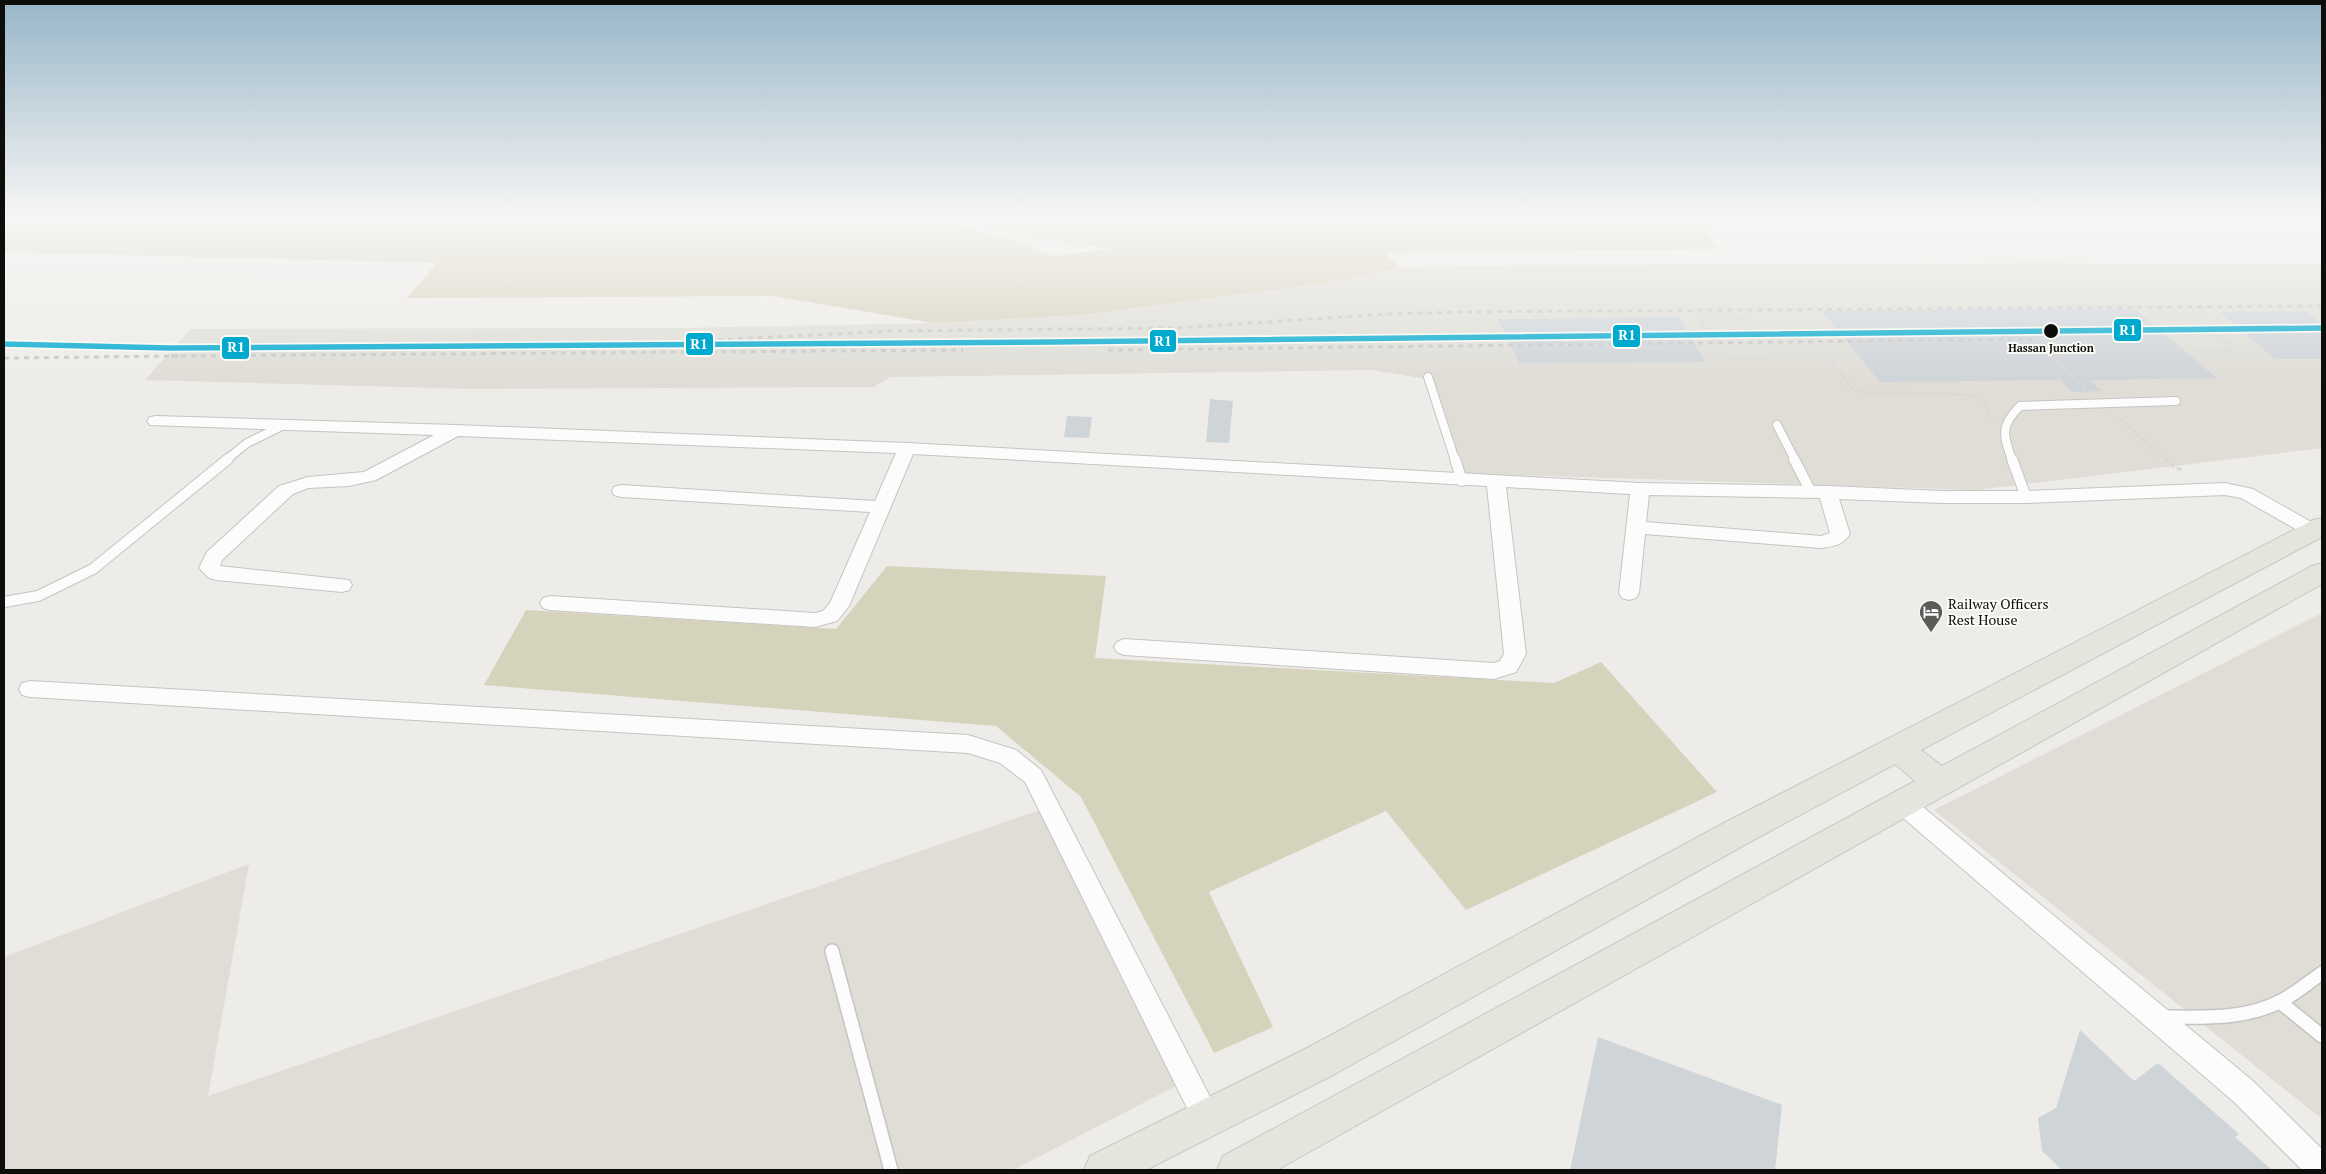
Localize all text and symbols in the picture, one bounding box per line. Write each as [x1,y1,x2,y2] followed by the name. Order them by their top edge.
[2113,318,2142,342] line badge: R1
[2119,320,2137,339] text: R1
[2042,322,2060,340] marker: Hassan Junction
[1612,324,1641,348] line badge: R1
[1618,325,1636,344] text: R1
[1149,329,1177,353] line badge: R1
[1154,331,1172,350] text: R1
[685,332,714,356] line badge: R1
[690,334,708,353] text: R1
[221,336,250,360] line badge: R1
[227,337,245,356] text: R1
[2008,341,2094,355] place label: Hassan Junction
[1948,594,2048,629] place label: Railway Officers Rest House
[1918,599,1944,633] hotel icon: Railway Officers Rest House

